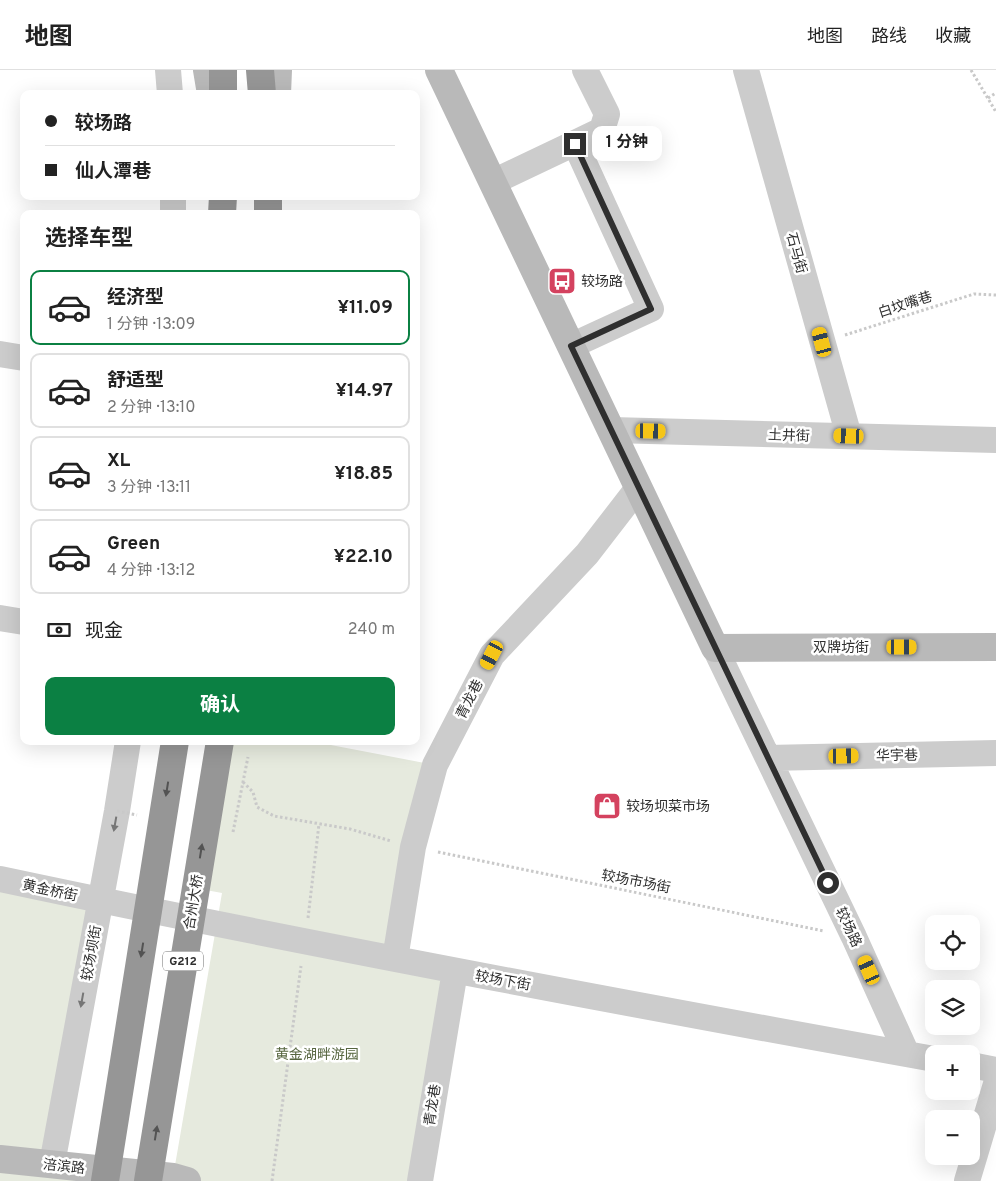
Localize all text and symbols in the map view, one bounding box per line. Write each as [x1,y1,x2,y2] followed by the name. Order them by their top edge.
[25,23,73,53] text: 地图
[807,26,843,49] text: 地图
[871,26,907,49] text: 路线
[935,26,971,49] text: 收藏
[75,112,132,136] text: 较场路
[592,126,662,162] callout: 1 分钟
[564,133,586,155] route end
[606,133,648,153] text: 1 分钟
[75,160,151,184] text: 仙人潭巷
[45,226,133,253] text: 选择车型
[782,231,810,276] street label: 石马街
[547,266,577,296] bus stop icon: 较场路
[581,274,623,291] place label: 较场路
[47,285,92,330] icon: car
[107,286,164,310] text: 经济型
[876,288,935,322] street label: 白坟嘴巷
[337,296,393,320] text: ¥11.09
[107,315,195,335] text: 1 分钟 · 13:09
[810,326,833,358] car
[47,368,92,413] icon: car
[107,369,164,393] text: 舒适型
[336,379,393,403] text: ¥14.97
[107,398,196,418] text: 2 分钟 · 13:10
[635,423,666,439] car
[768,426,810,446] street label: 土井街
[833,428,864,444] car
[107,449,130,473] text: XL
[47,451,92,496] icon: car
[334,462,393,486] text: ¥18.85
[107,478,191,498] text: 3 分钟 · 13:11
[107,532,160,556] text: Green
[47,534,92,579] icon: car
[334,545,393,569] text: ¥22.10
[107,561,195,581] text: 4 分钟 · 13:12
[45,616,73,644] icon: cash
[85,620,123,644] text: 现金
[348,620,395,640] text: 240 m
[478,638,505,672] car
[813,639,869,657] street label: 双牌坊街
[887,640,917,655] car
[45,677,395,735] button: 确认
[452,677,487,722] street label: 青龙巷
[876,747,918,765] street label: 华宇巷
[828,748,859,764] car
[163,782,171,798] one-way arrow
[592,791,622,821] shop icon: 较场坝菜市场
[626,799,710,816] place label: 较场坝菜市场
[110,816,118,832] one-way arrow
[197,843,205,859] one-way arrow
[600,867,672,897] street label: 较场市场街
[817,872,839,894] route start
[181,873,207,931] street label: 合州大桥
[21,877,79,906] street label: 黄金桥街
[831,905,864,950] street label: 较场路
[925,915,980,1165] map controls
[925,915,980,970] button: locate
[79,924,106,982] street label: 较场坝街
[138,942,146,958] one-way arrow
[163,951,203,970] road number: G212
[856,953,881,987] car
[474,968,532,995] street label: 较场下街
[925,980,980,1035] button: layers
[78,992,86,1008] one-way arrow
[925,1045,980,1100] button: +
[275,1047,359,1064] park label: 黄金湖畔游园
[421,1083,445,1127] street label: 青龙巷
[925,1110,980,1165] button: −
[152,1125,160,1141] one-way arrow
[42,1157,86,1178] street label: 涪滨路

